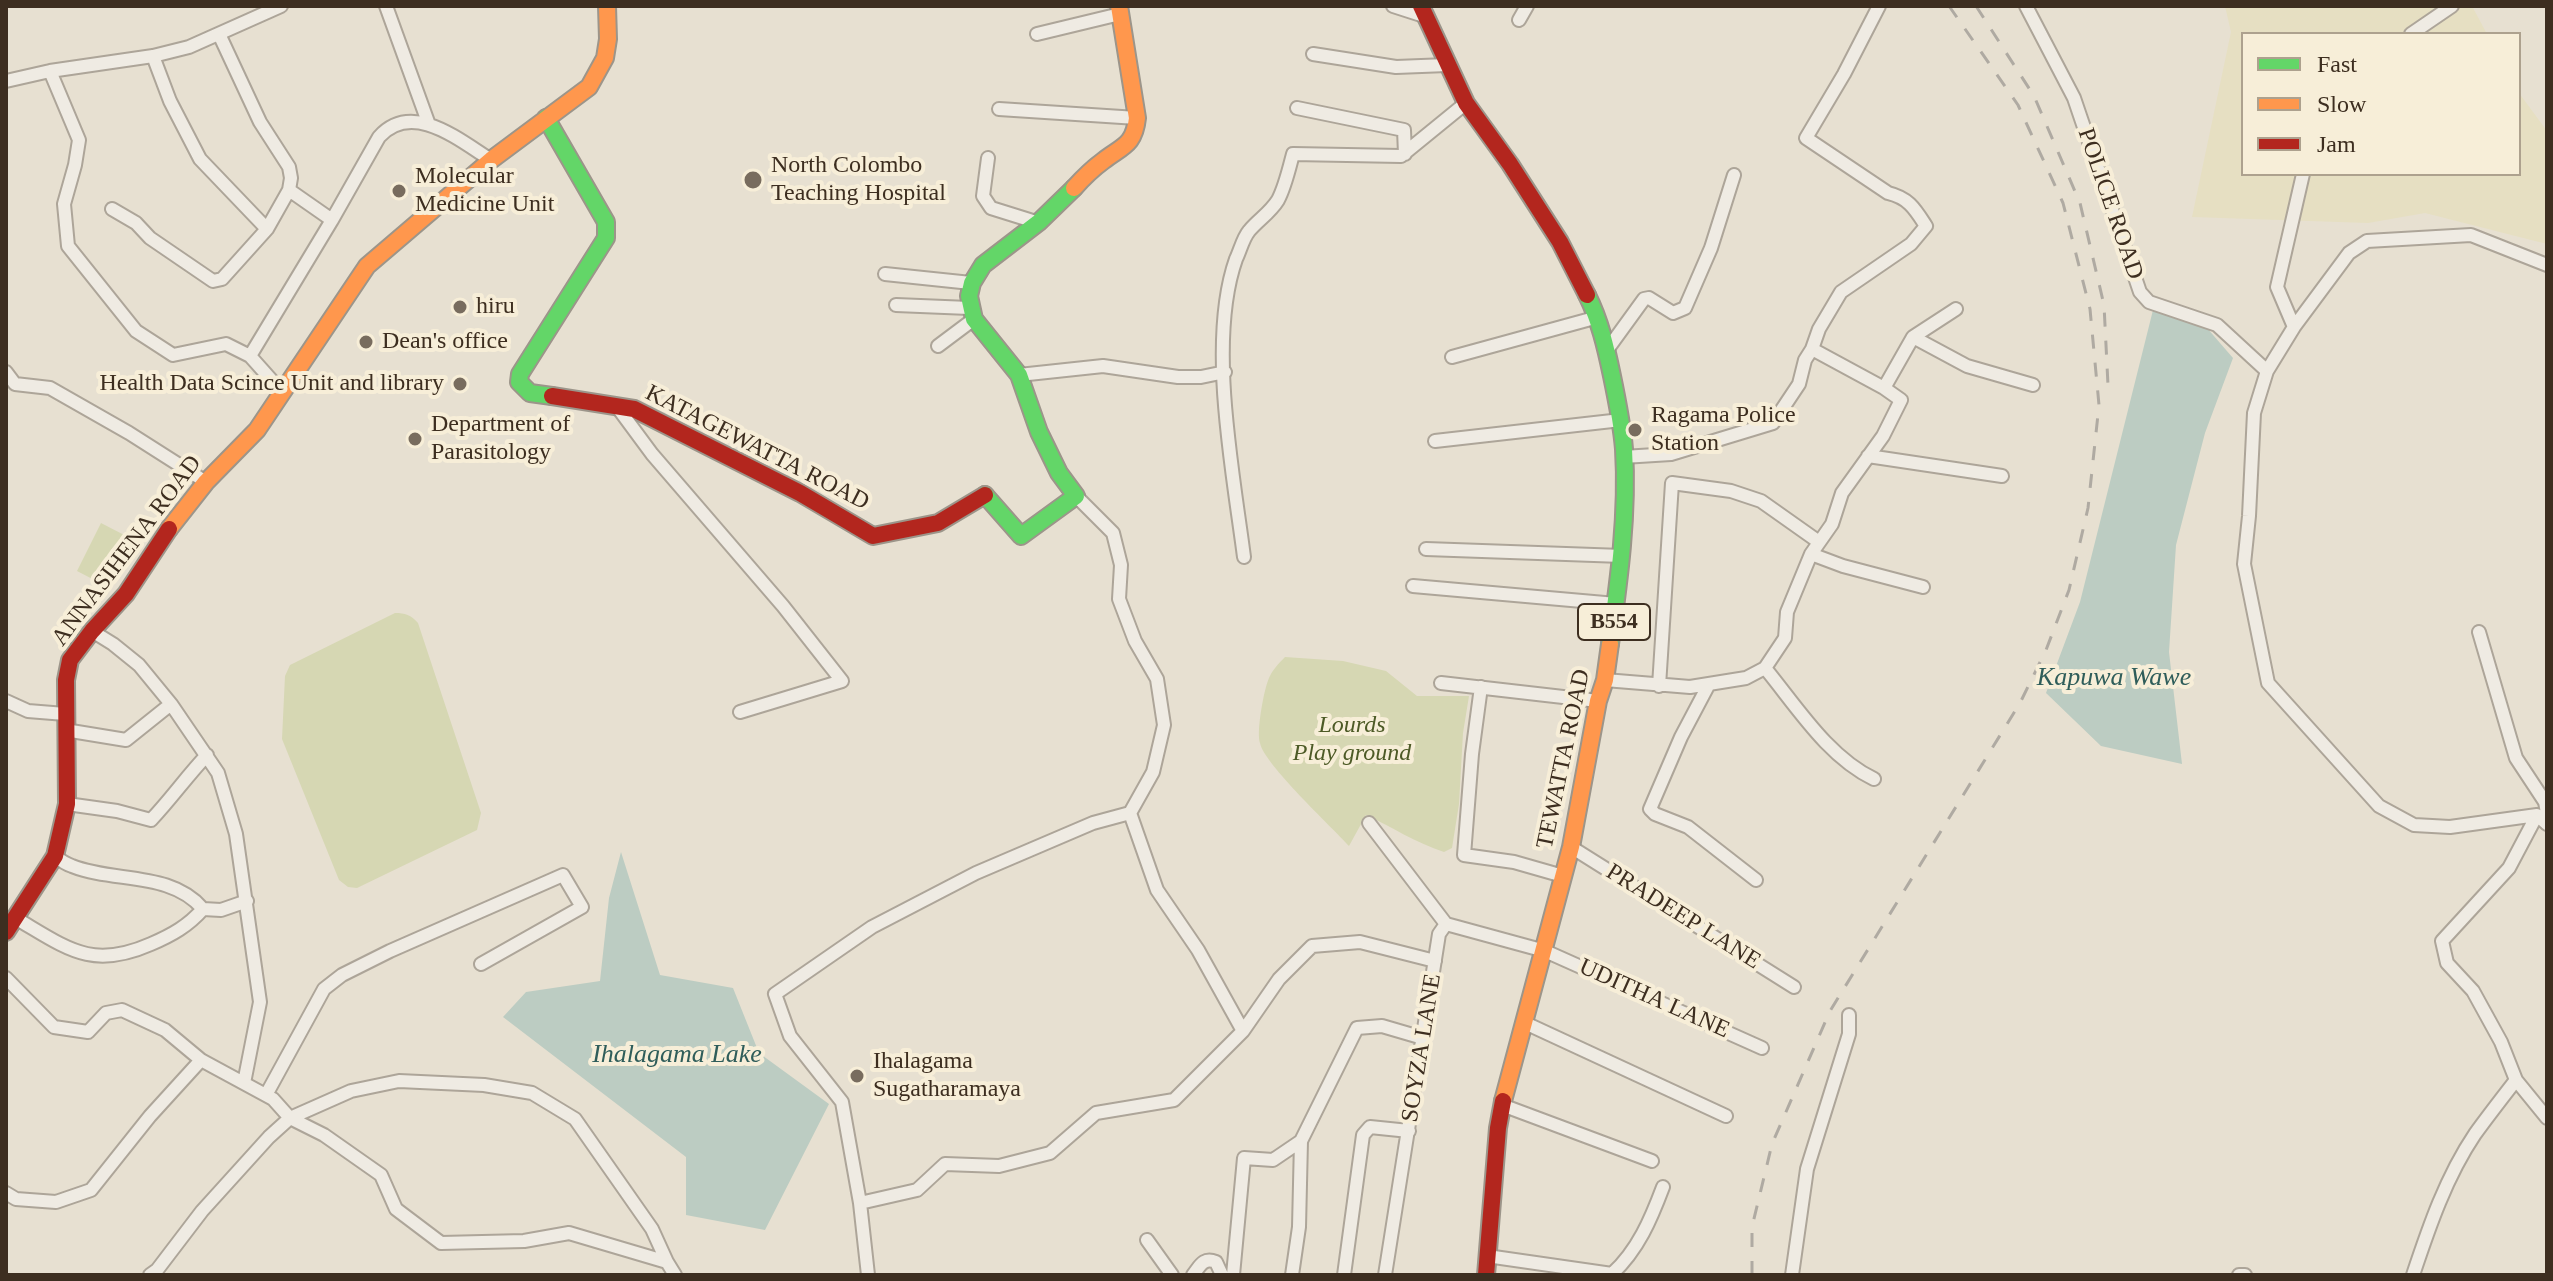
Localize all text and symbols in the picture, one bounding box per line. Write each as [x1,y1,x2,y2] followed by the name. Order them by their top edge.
[2241,32,2521,176] legend
[2317,51,2357,77] text: Fast
[2317,91,2366,117] text: Slow
[2070,123,2150,285] street label: POLICE ROAD
[2317,131,2356,157] text: Jam
[771,152,977,208] place label: North Colombo Teaching Hospital
[415,163,577,219] place label: Molecular Medicine Unit
[742,169,764,191] marker: North Colombo Teaching Hospital
[390,182,408,200] marker: Molecular Medicine Unit
[476,293,522,321] place label: hiru
[451,298,469,316] marker: hiru
[382,328,533,356] place label: Dean's office
[357,333,375,351] marker: Dean's office
[23,370,444,398] place label: Health Data Scince Unit and library
[451,375,469,393] marker: Health Data Scince Unit and library
[644,381,870,515] street label: KATAGEWATTA ROAD
[1651,402,1822,458] place label: Ragama Police Station
[431,411,603,467] place label: Department of Parasitology
[1626,421,1644,439] marker: Ragama Police Station
[406,430,424,448] marker: Department of Parasitology
[46,450,208,652] street label: ANNASIHENA ROAD
[1578,604,1650,640] road number: B554
[2022,662,2206,694] water label: Kapuwa Wawe
[1531,668,1597,850] street label: TEWATTA ROAD
[1281,712,1423,768] park label: Lourds Play ground
[1601,858,1765,976] street label: PRADEEP LANE
[1575,953,1733,1045] street label: UDITHA LANE
[1396,974,1448,1122] street label: SOYZA LANE
[577,1039,777,1071] water label: Ihalagama Lake
[873,1048,1051,1104] place label: Ihalagama Sugatharamaya
[848,1067,866,1085] marker: Ihalagama Sugatharamaya

